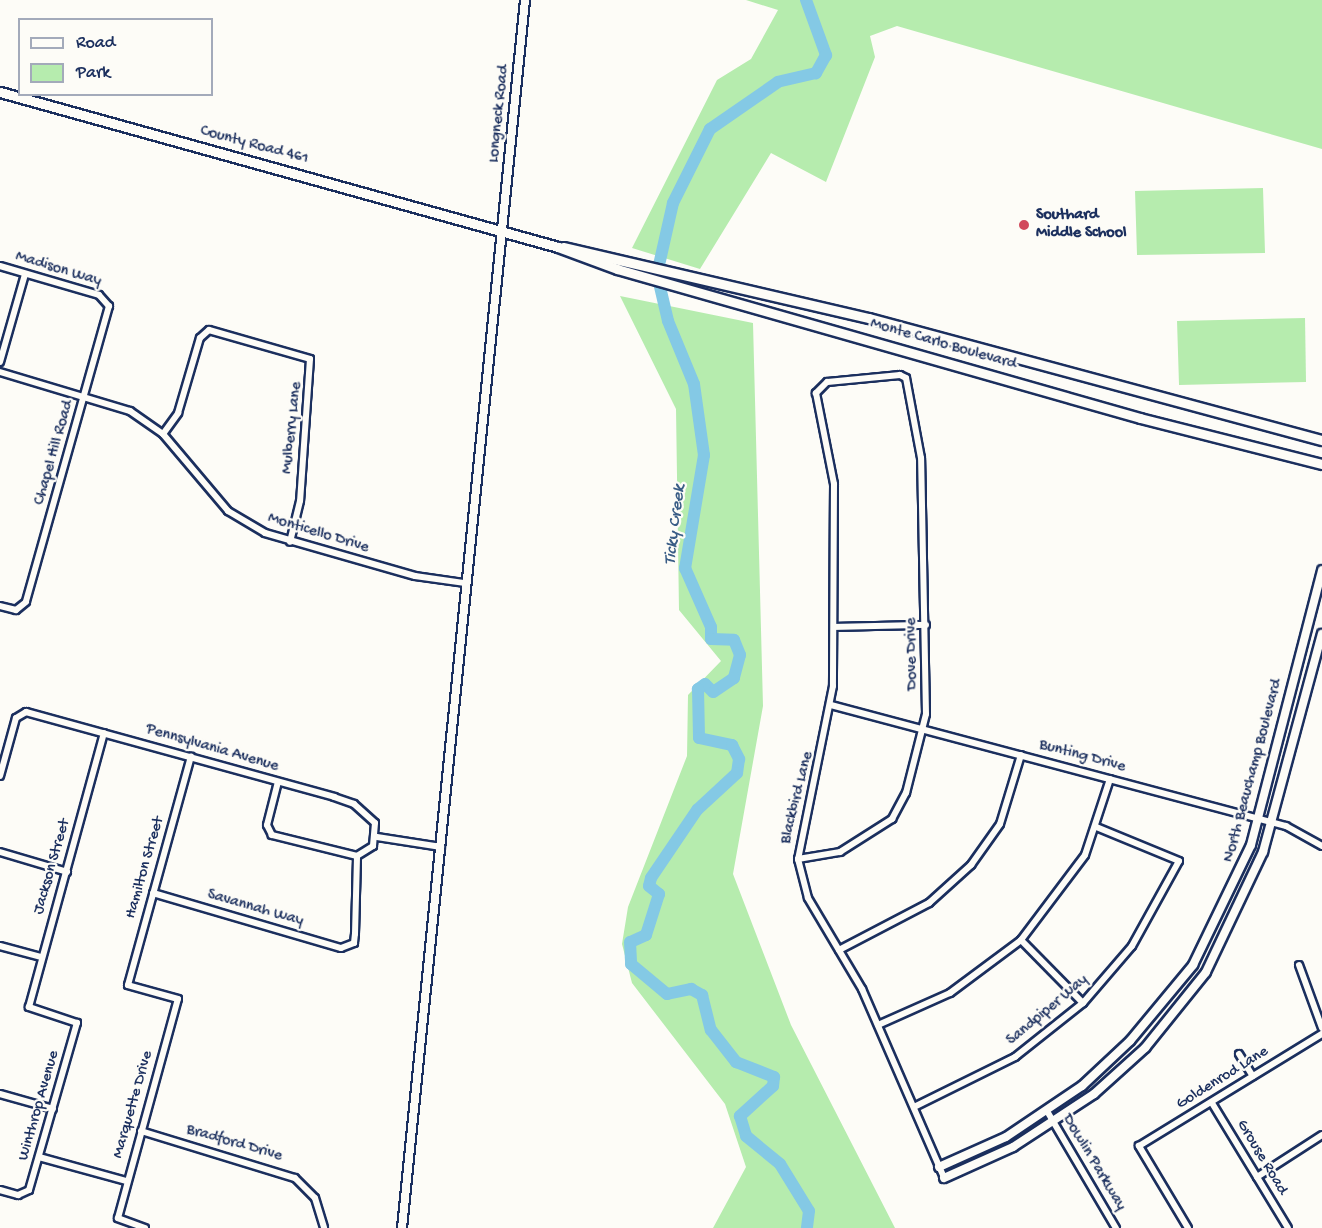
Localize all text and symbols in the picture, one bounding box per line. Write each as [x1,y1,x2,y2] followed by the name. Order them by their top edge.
[18,18,213,96] legend
[76,33,115,54] text: Road
[76,63,110,84] text: Park
[485,64,515,164] street label: Longneck Road
[198,122,310,170] street label: County Road 461
[1036,206,1126,244] place label: Southard Middle School
[1017,218,1031,232] marker: Southard Middle School
[13,248,103,292] street label: Madison Way
[868,315,1018,375] street label: Monte Carlo Boulevard
[279,381,307,475] street label: Mulberry Lane
[31,398,79,508] street label: Chapel Hill Road
[660,484,692,566] water label: Ticky Creek
[265,510,371,558] street label: Monticello Drive
[903,617,923,691] street label: Dove Drive
[1220,677,1288,865] street label: North Beauchamp Boulevard
[143,721,281,777] street label: Pennsylvania Avenue
[1037,736,1127,778] street label: Bunting Drive
[777,750,819,846] street label: Blackbird Lane
[122,815,170,921] street label: Hamilton Street
[30,817,76,917] street label: Jackson Street
[205,886,305,932] street label: Savannah Way
[1003,971,1093,1051] street label: Sandpiper Way
[1173,1043,1273,1115] street label: Goldenrod Lane
[15,1049,65,1163] street label: Winthrop Avenue
[109,1049,159,1161] street label: Marquette Drive
[1057,1111,1129,1215] street label: Dowlin Parkway
[1231,1117,1291,1199] street label: Grouse Road
[184,1121,284,1167] street label: Bradford Drive

